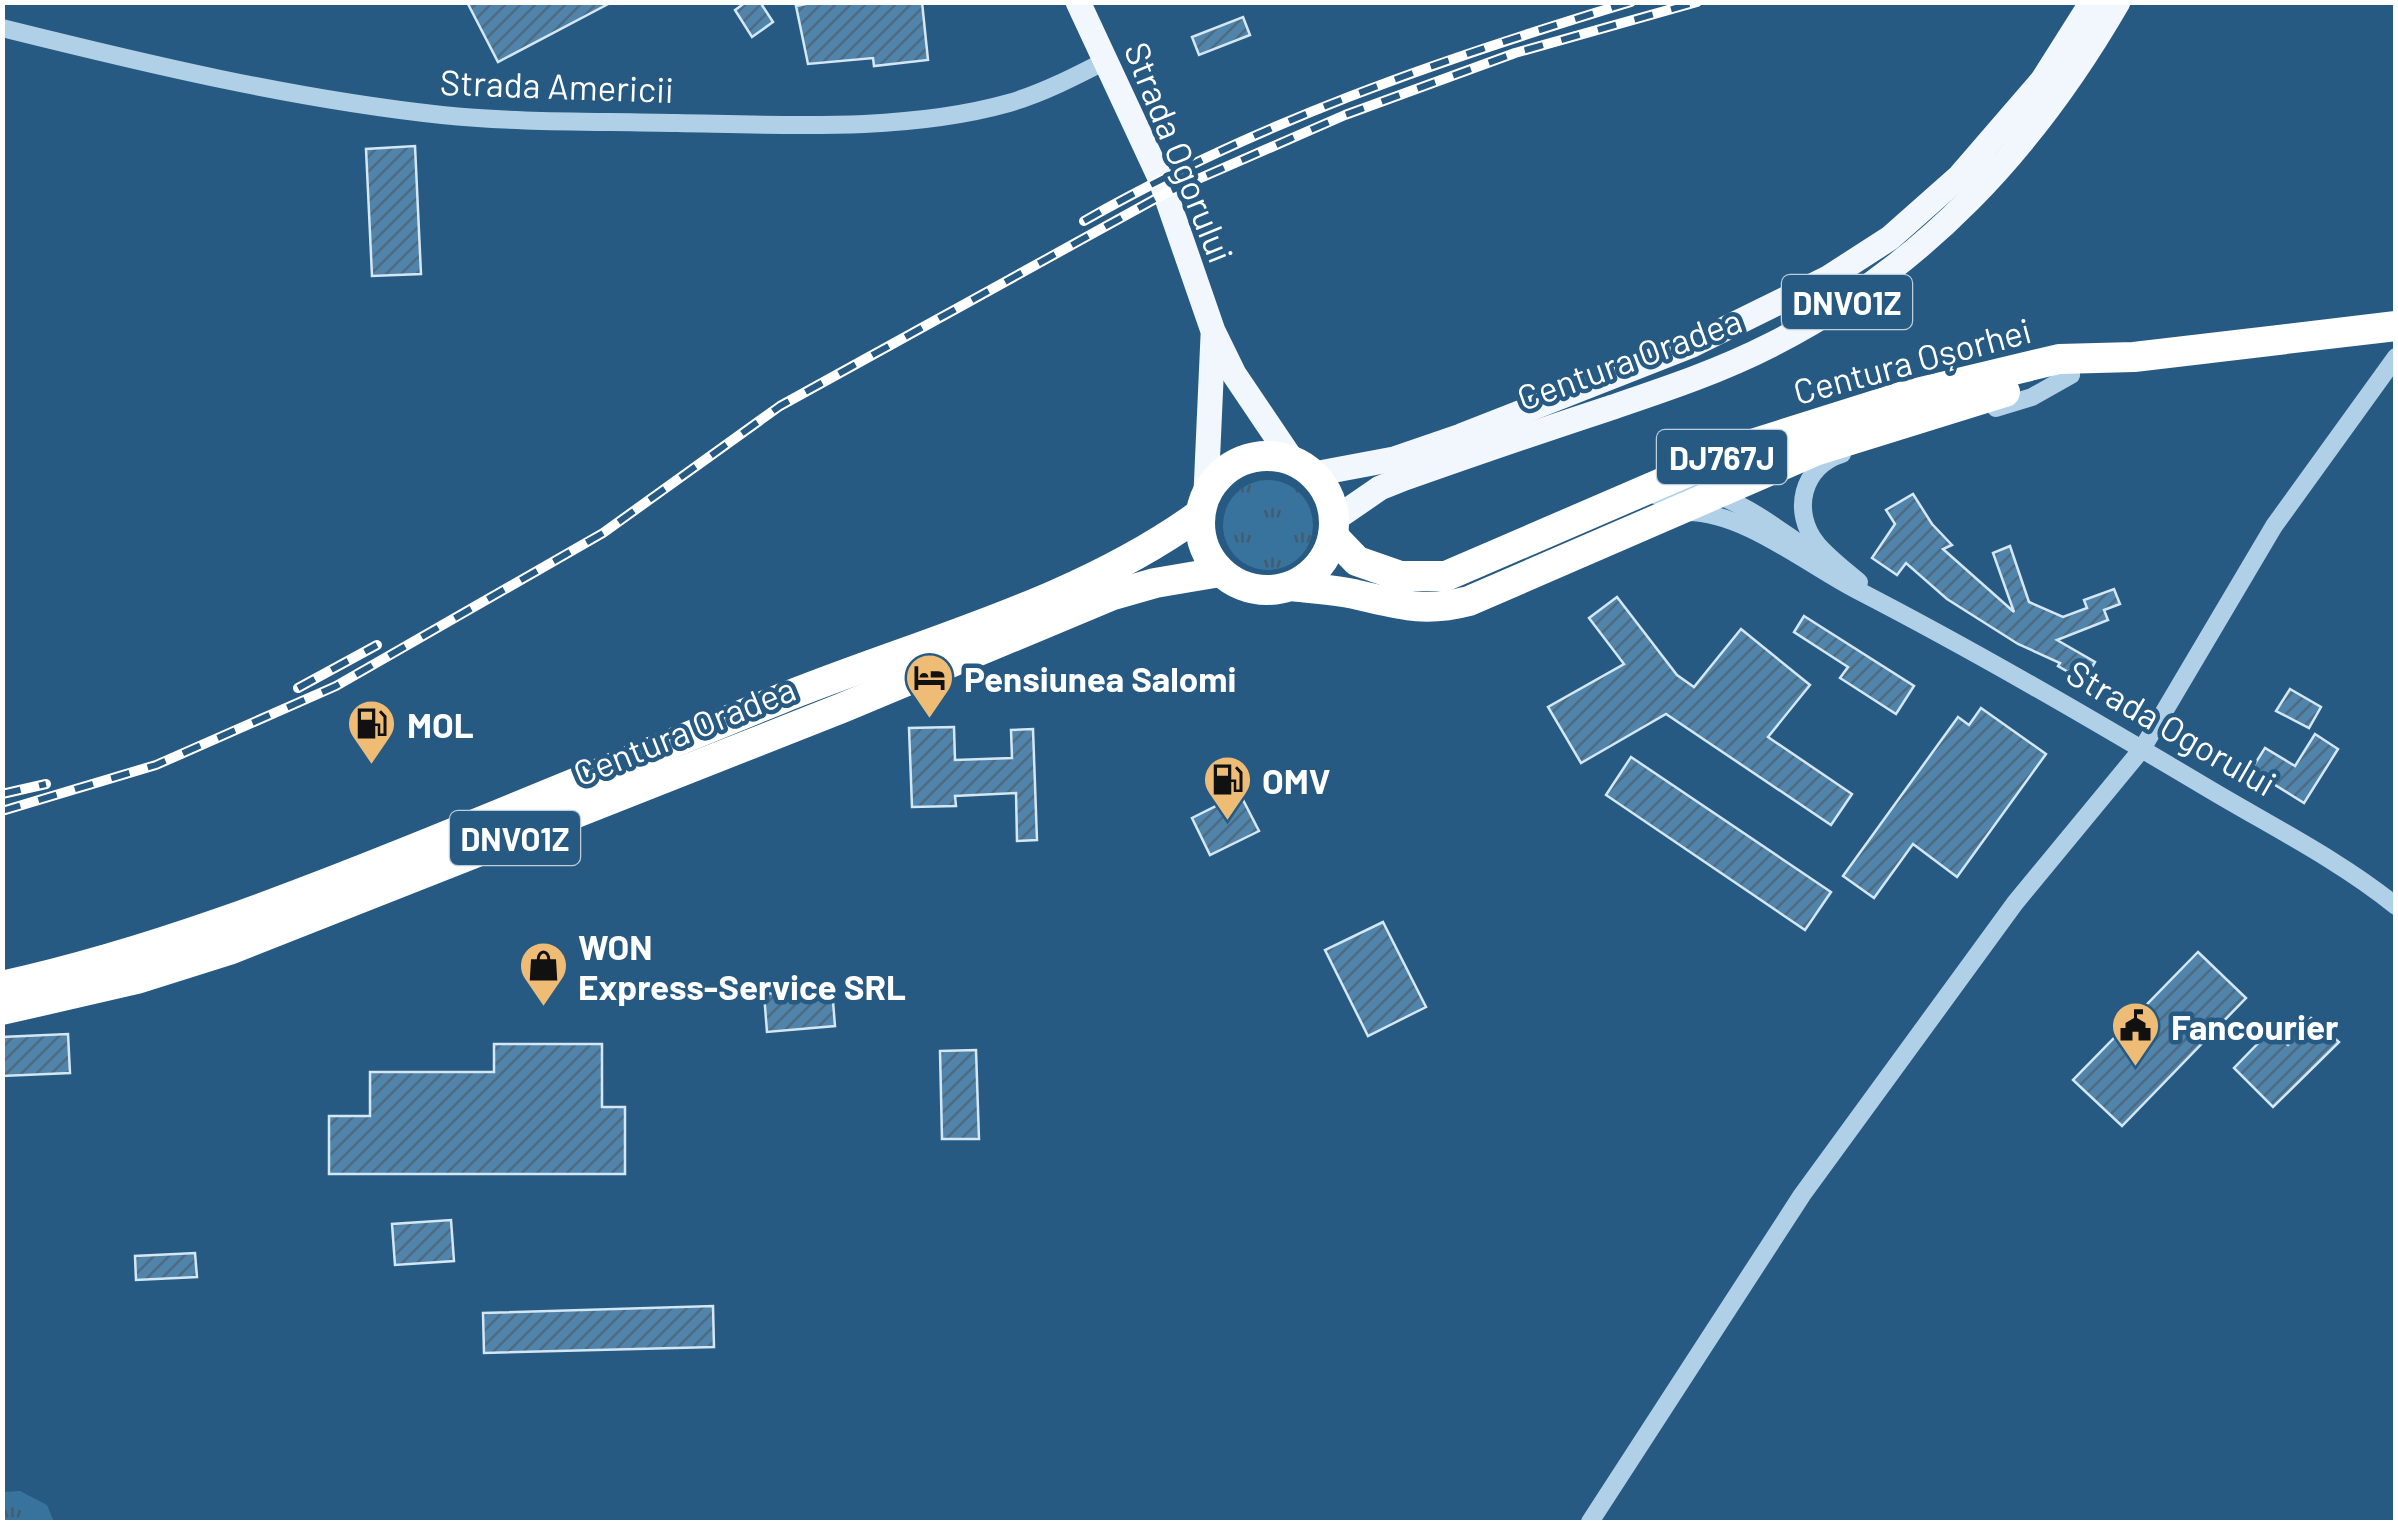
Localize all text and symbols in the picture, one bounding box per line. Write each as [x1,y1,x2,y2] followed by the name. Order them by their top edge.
[1117,36,1243,268] street label: Strada Ogorului
[439,60,675,110] street label: Strada Americii
[1782,275,1912,329] road number: DNVO1Z
[1511,298,1747,418] street label: Centura Oradea
[1788,308,2036,412] street label: Centura Oșorhei
[1657,430,1787,484] road number: DJ767J
[2060,650,2284,804] street label: Strada Ogorului
[903,652,955,720] hotel icon: Pensiunea Salomi
[964,657,1236,699] place label: Pensiunea Salomi
[567,666,801,794] street label: Centura Oradea
[346,698,398,766] fuel station icon: MOL
[407,703,474,745] place label: MOL
[1201,754,1253,822] fuel station icon: OMV
[1262,759,1331,801] place label: OMV
[450,811,580,865] road number: DNVO1Z
[578,925,906,1007] place label: WON Express-Service SRL
[517,940,569,1008] shop icon: WON Express-Service SRL
[2110,1000,2162,1068] public building icon: Fancourier
[2171,1005,2339,1047] place label: Fancourier

